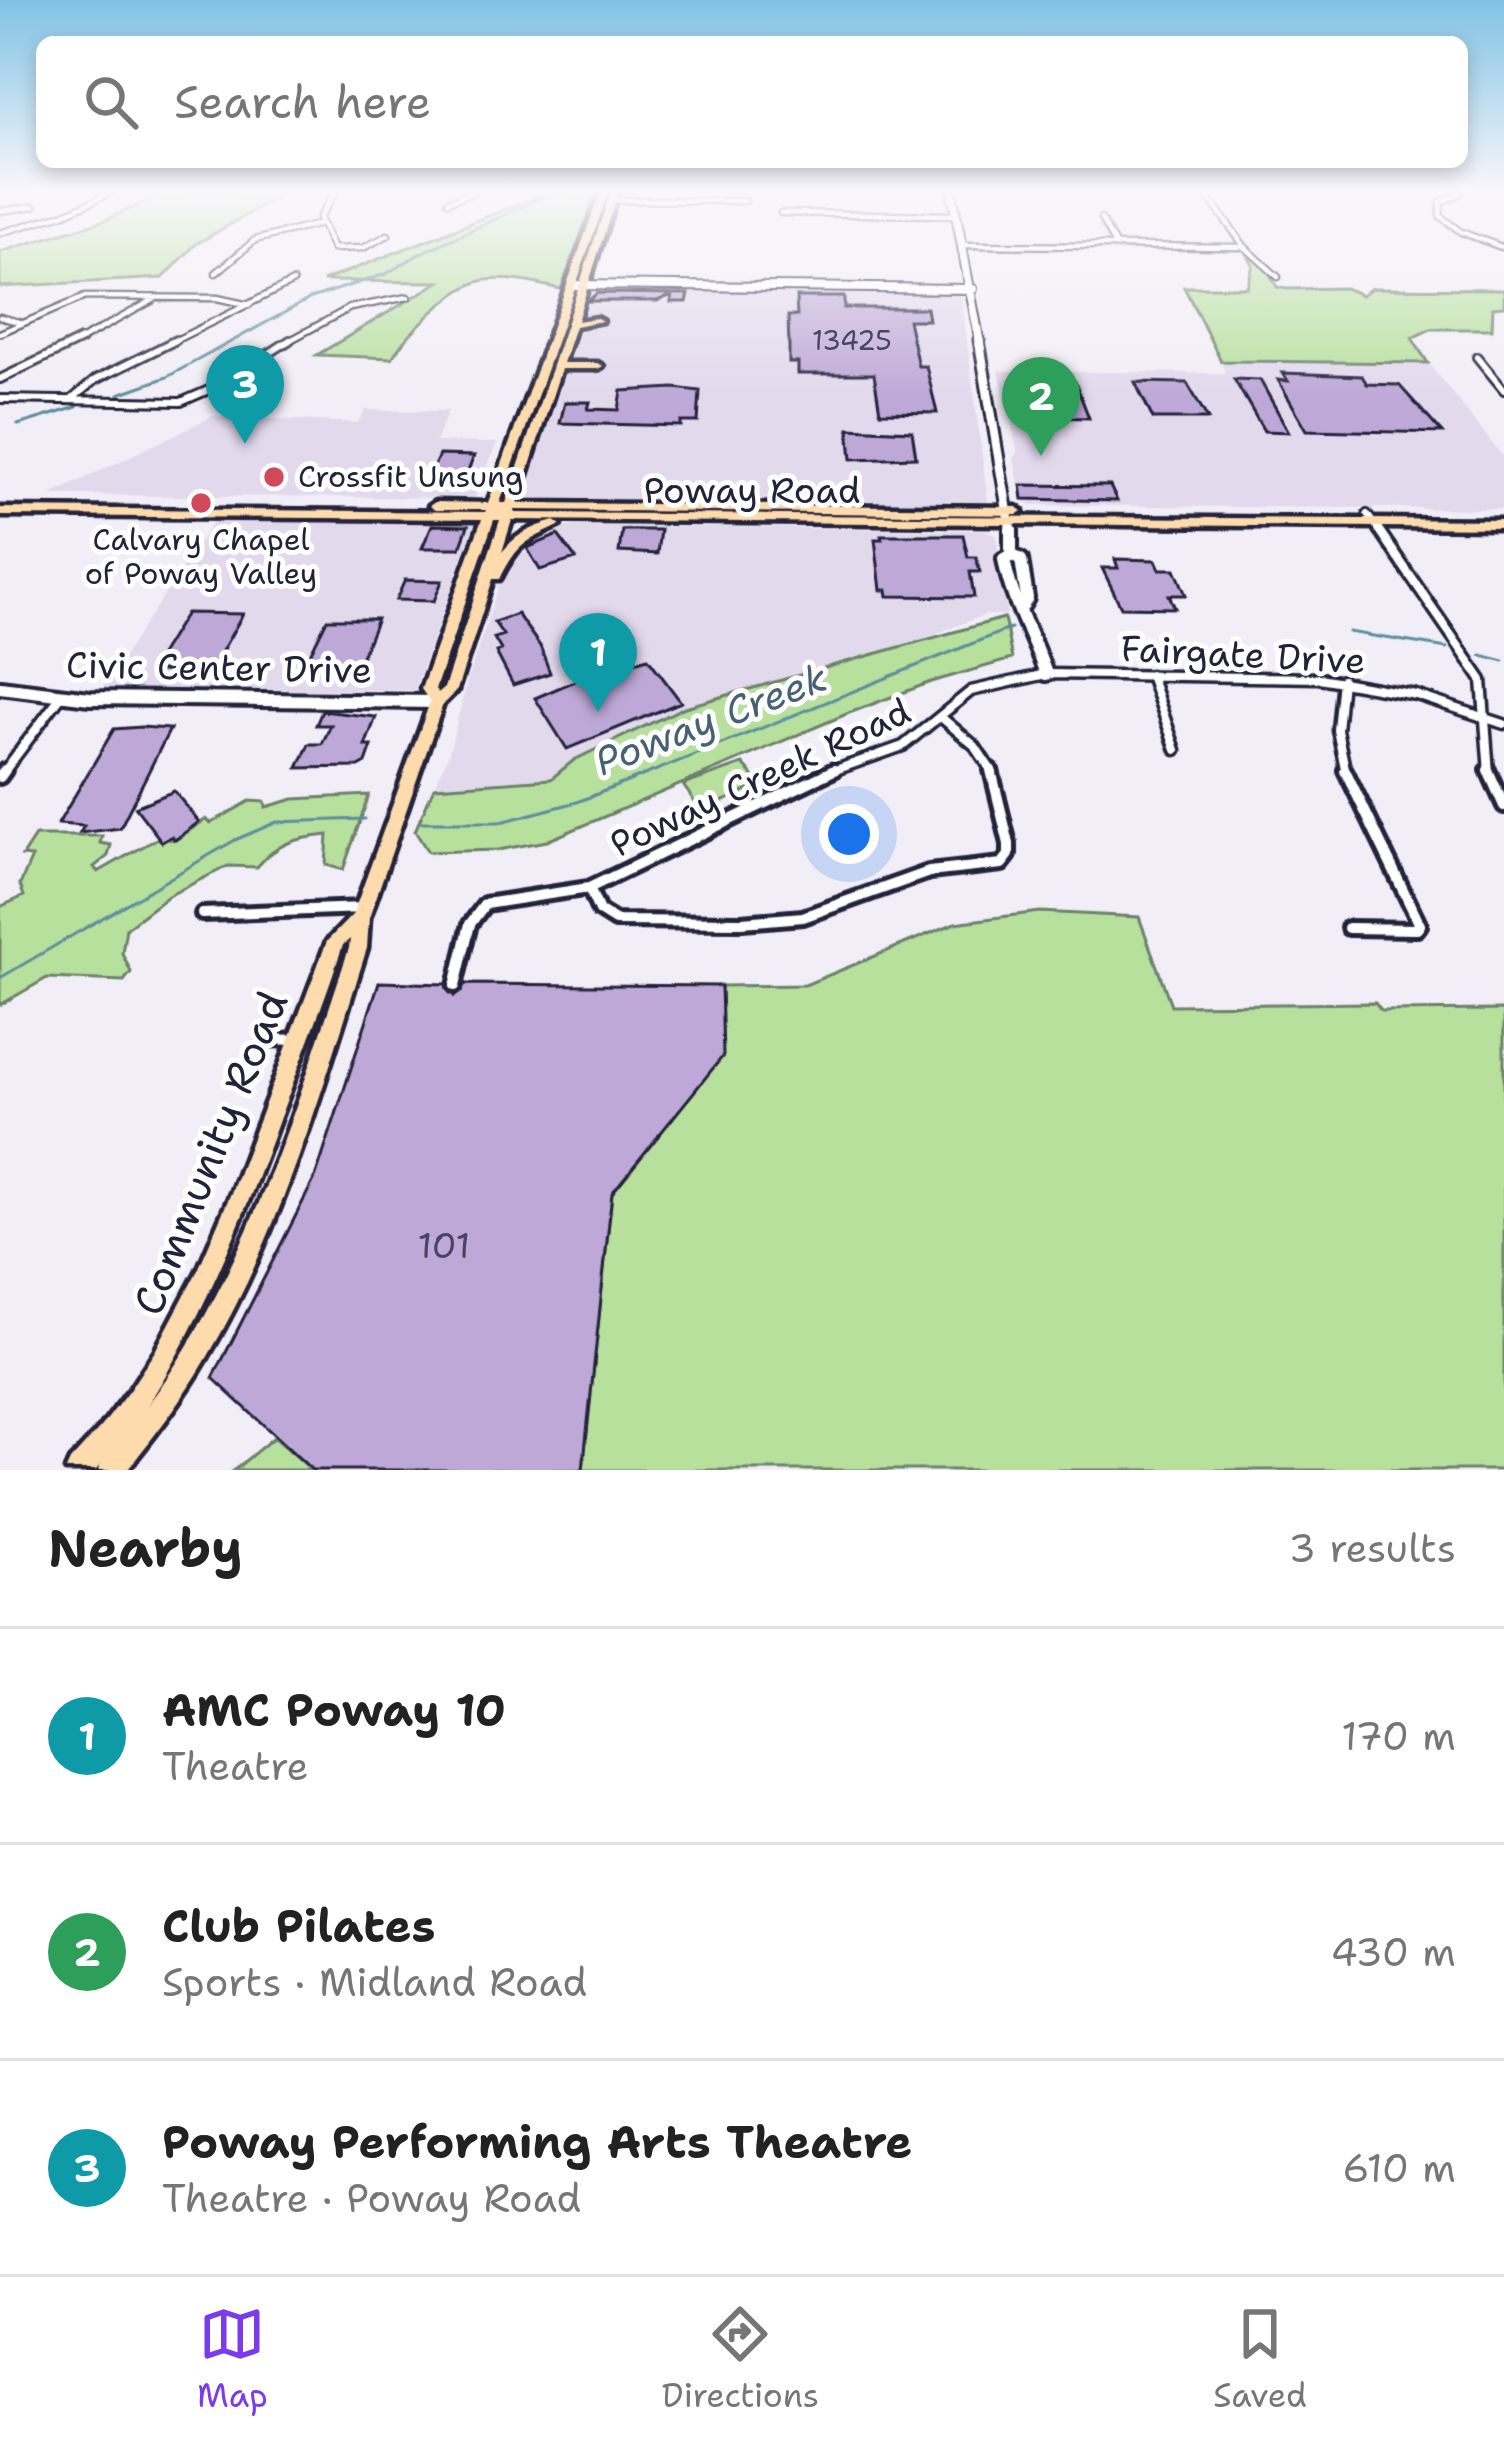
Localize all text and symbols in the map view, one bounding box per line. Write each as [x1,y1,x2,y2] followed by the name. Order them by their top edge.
[36,36,1468,168] search box
[78,69,144,135] icon: search
[174,72,431,132] text: Search here
[812,322,892,359] house number: 13425
[206,345,284,444] pin: 3
[1002,357,1080,456] pin: 2
[298,456,523,497] place label: Crossfit Unsung
[261,464,287,490] marker: Crossfit Unsung
[643,466,861,515] street label: Poway Road
[188,490,214,516] marker: Calvary Chapel of Poway Valley
[85,519,317,594] place label: Calvary Chapel of Poway Valley
[559,613,637,712] pin: 1
[1119,624,1367,685] street label: Fairgate Drive
[66,640,372,695] street label: Civic Center Drive
[588,651,834,787] water label: Poway Creek
[602,686,918,869] street label: Poway Creek Road
[819,804,879,864] your location
[120,983,300,1323] street label: Community Road
[417,1221,471,1270] house number: 101
[48,1514,243,1582] text: Nearby
[1289,1522,1456,1574] text: 3 results
[162,1680,506,1740] text: AMC Poway 10
[78,1710,96,1762] text: 1
[1341,1710,1456,1762] text: 170 m
[162,1740,309,1792] text: Theatre
[162,1896,435,1956] text: Club Pilates
[73,1926,101,1978] text: 2
[1331,1926,1456,1978] text: 430 m
[162,1956,587,2008] text: Sports · Midland Road
[162,2112,912,2172] text: Poway Performing Arts Theatre
[73,2142,101,2194] text: 3
[1342,2142,1456,2194] text: 610 m
[162,2172,581,2224] text: Theatre · Poway Road
[197,2301,268,2418] tab: Map
[662,2301,819,2418] tab: Directions
[1213,2301,1307,2418] tab: Saved

